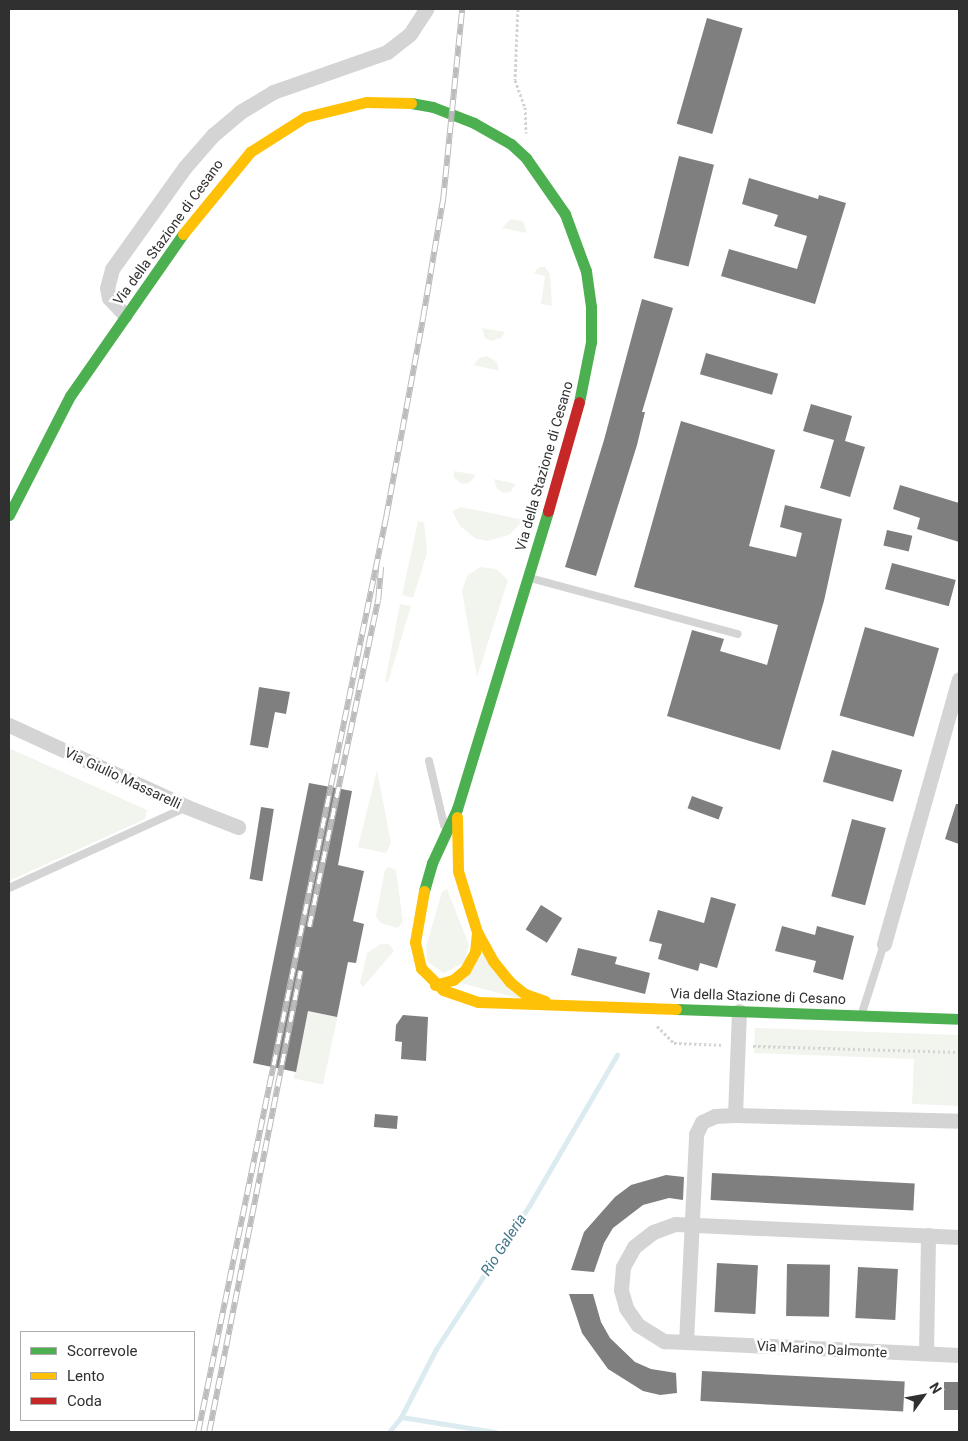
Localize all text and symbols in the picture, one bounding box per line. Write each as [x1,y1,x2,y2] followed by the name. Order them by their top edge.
[109,156,227,308] street label: Via della Stazione di Cesano
[512,379,576,553] street label: Via della Stazione di Cesano
[62,744,184,812] street label: Via Giulio Massarelli
[670,985,846,1007] street label: Via della Stazione di Cesano
[477,1211,531,1279] water label: Rio Galeria
[20,1331,195,1421] legend
[756,1337,888,1361] street label: Via Marino Dalmonte
[67,1342,138,1360] text: Scorrevole
[67,1367,105,1385] text: Lento
[898,1371,948,1421] north arrow
[926,1380,945,1396] text: N
[67,1392,102,1410] text: Coda

